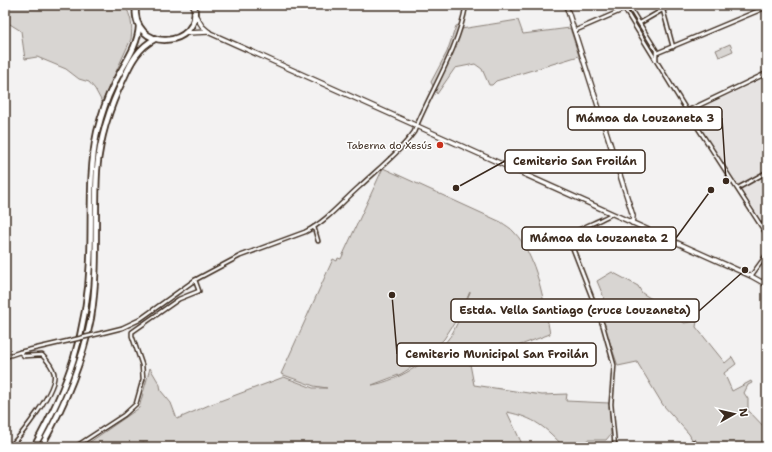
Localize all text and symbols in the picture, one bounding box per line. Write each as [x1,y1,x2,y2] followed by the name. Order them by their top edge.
[568,107,722,130] callout: Mámoa da Louzaneta 3
[576,111,714,126] text: Mámoa da Louzaneta 3
[347,139,432,152] place label: Taberna do Xesús
[435,140,445,150] marker: Taberna do Xesús
[505,150,645,173] callout: Cemiterio San Froilán
[513,154,638,169] text: Cemiterio San Froilán
[522,227,676,250] callout: Mámoa da Louzaneta 2
[530,231,668,246] text: Mámoa da Louzaneta 2
[451,299,699,322] callout: Estda. Vella Santiago (cruce Louzaneta)
[459,303,691,318] text: Estda. Vella Santiago (cruce Louzaneta)
[397,343,596,366] callout: Cemiterio Municipal San Froilán
[405,347,589,362] text: Cemiterio Municipal San Froilán
[714,394,754,434] north arrow
[735,407,751,418] text: N

